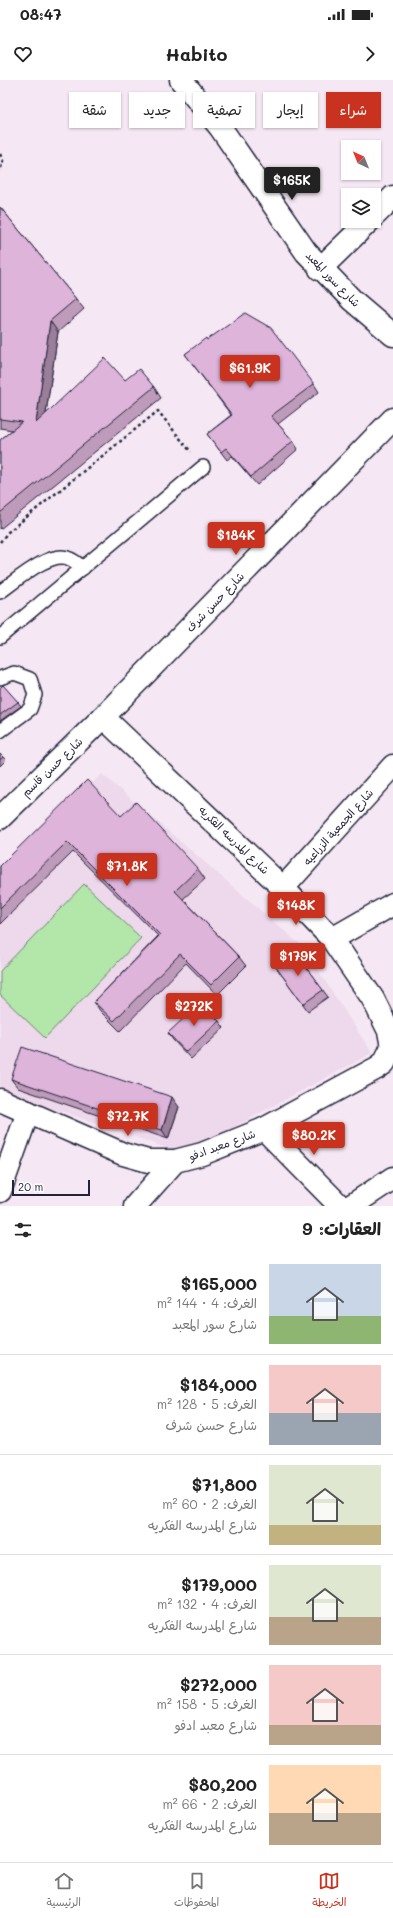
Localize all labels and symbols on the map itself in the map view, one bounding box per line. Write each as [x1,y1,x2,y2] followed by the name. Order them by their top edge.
[341,140,381,180] north arrow
[264,167,320,201] pin: $165K
[302,248,364,311] street label: شارع سور المعبد
[217,355,283,389] pin: $61.9K
[208,522,264,556] pin: $184K
[182,569,248,636] street label: شارع حسن شرف
[18,734,87,801] street label: شارع حسن قاسم
[299,785,378,870] street label: شارع الجمعية الزراعيه
[195,802,273,879] street label: شارع المدرسه الفكريه
[94,853,160,887] pin: $71.8K
[268,892,324,926] pin: $148K
[270,943,326,977] pin: $179K
[166,993,222,1027] pin: $272K
[95,1103,161,1137] pin: $72.7K
[281,1122,347,1156] pin: $80.2K
[186,1126,258,1166] street label: شارع معبد ادفو
[12,1178,90,1197] scale bar

